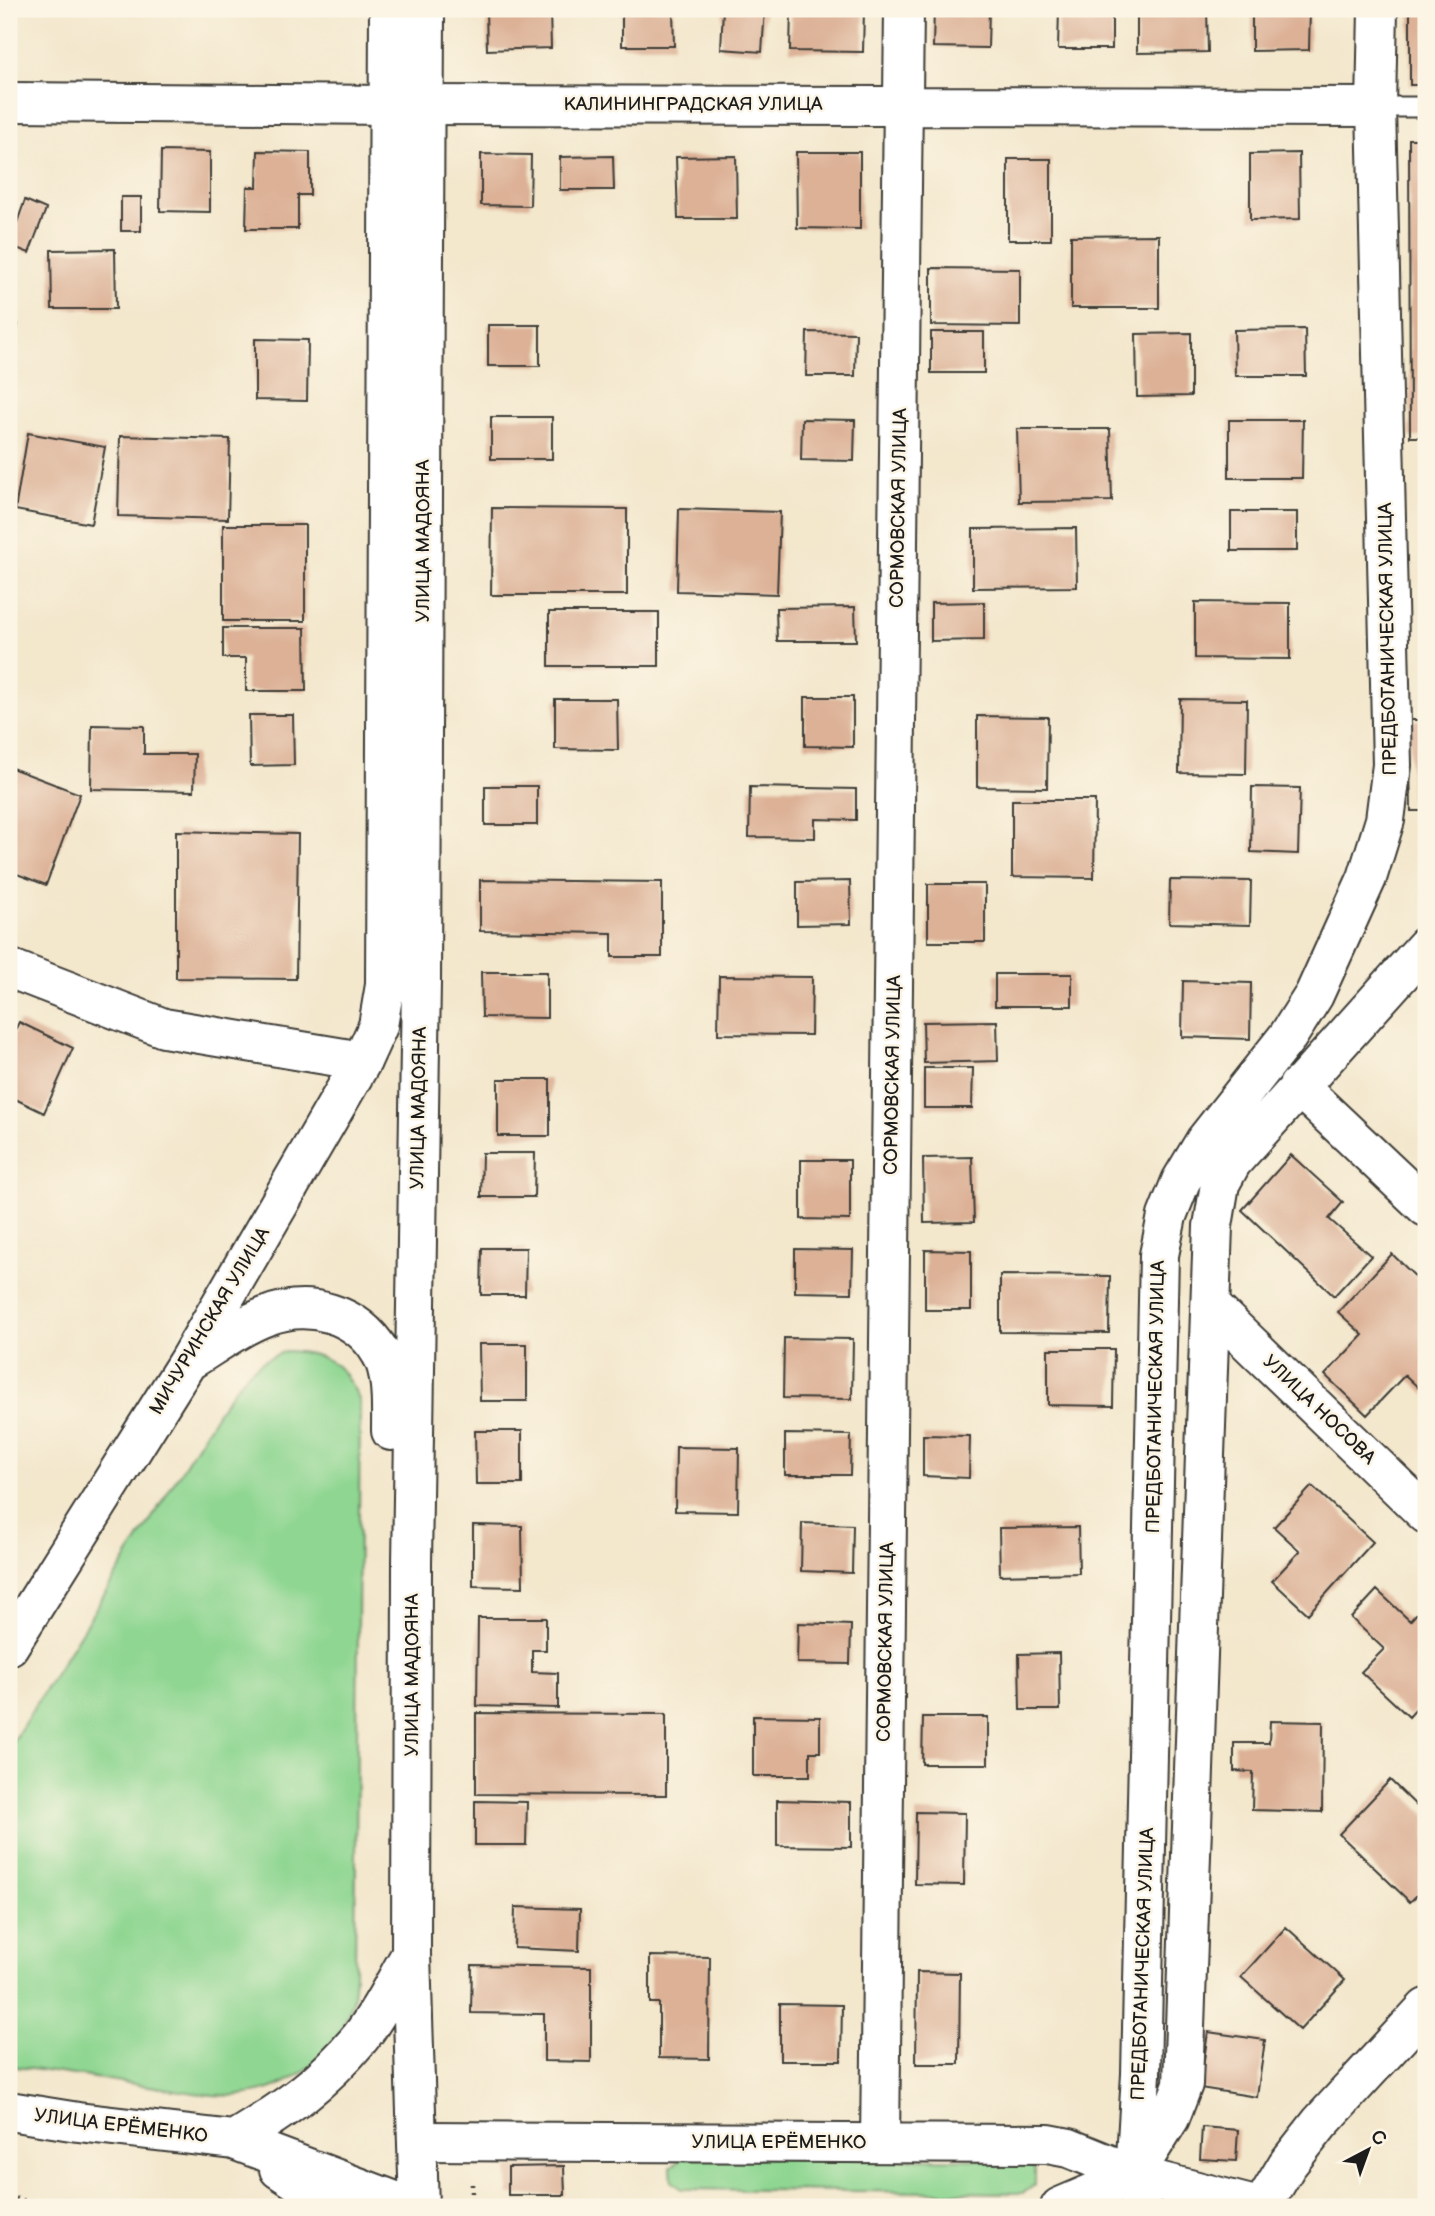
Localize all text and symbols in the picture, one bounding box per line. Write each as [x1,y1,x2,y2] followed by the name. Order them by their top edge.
[563,93,823,116] street label: КАЛИНИНГРАДСКАЯ УЛИЦА
[886,407,912,608] street label: СОРМОВСКАЯ УЛИЦА
[412,459,435,622] street label: УЛИЦА МАДОЯНА
[1374,502,1402,776] street label: ПРЕДБОТАНИЧЕСКАЯ УЛИЦА
[880,974,906,1175] street label: СОРМОВСКАЯ УЛИЦА
[406,1026,432,1190] street label: УЛИЦА МАДОЯНА
[145,1223,275,1419] street label: МИЧУРИНСКАЯ УЛИЦА
[1142,1260,1170,1534] street label: ПРЕДБОТАНИЧЕСКАЯ УЛИЦА
[1258,1350,1380,1470] street label: УЛИЦА НОСОВА
[873,1541,899,1742] street label: СОРМОВСКАЯ УЛИЦА
[401,1593,424,1756] street label: УЛИЦА МАДОЯНА
[1127,1827,1159,2101] street label: ПРЕДБОТАНИЧЕСКАЯ УЛИЦА
[33,2104,210,2148] street label: УЛИЦА ЕРЁМЕНКО
[1334,2114,1404,2184] north arrow
[1366,2125,1391,2151] text: С
[692,2131,867,2154] street label: УЛИЦА ЕРЁМЕНКО

